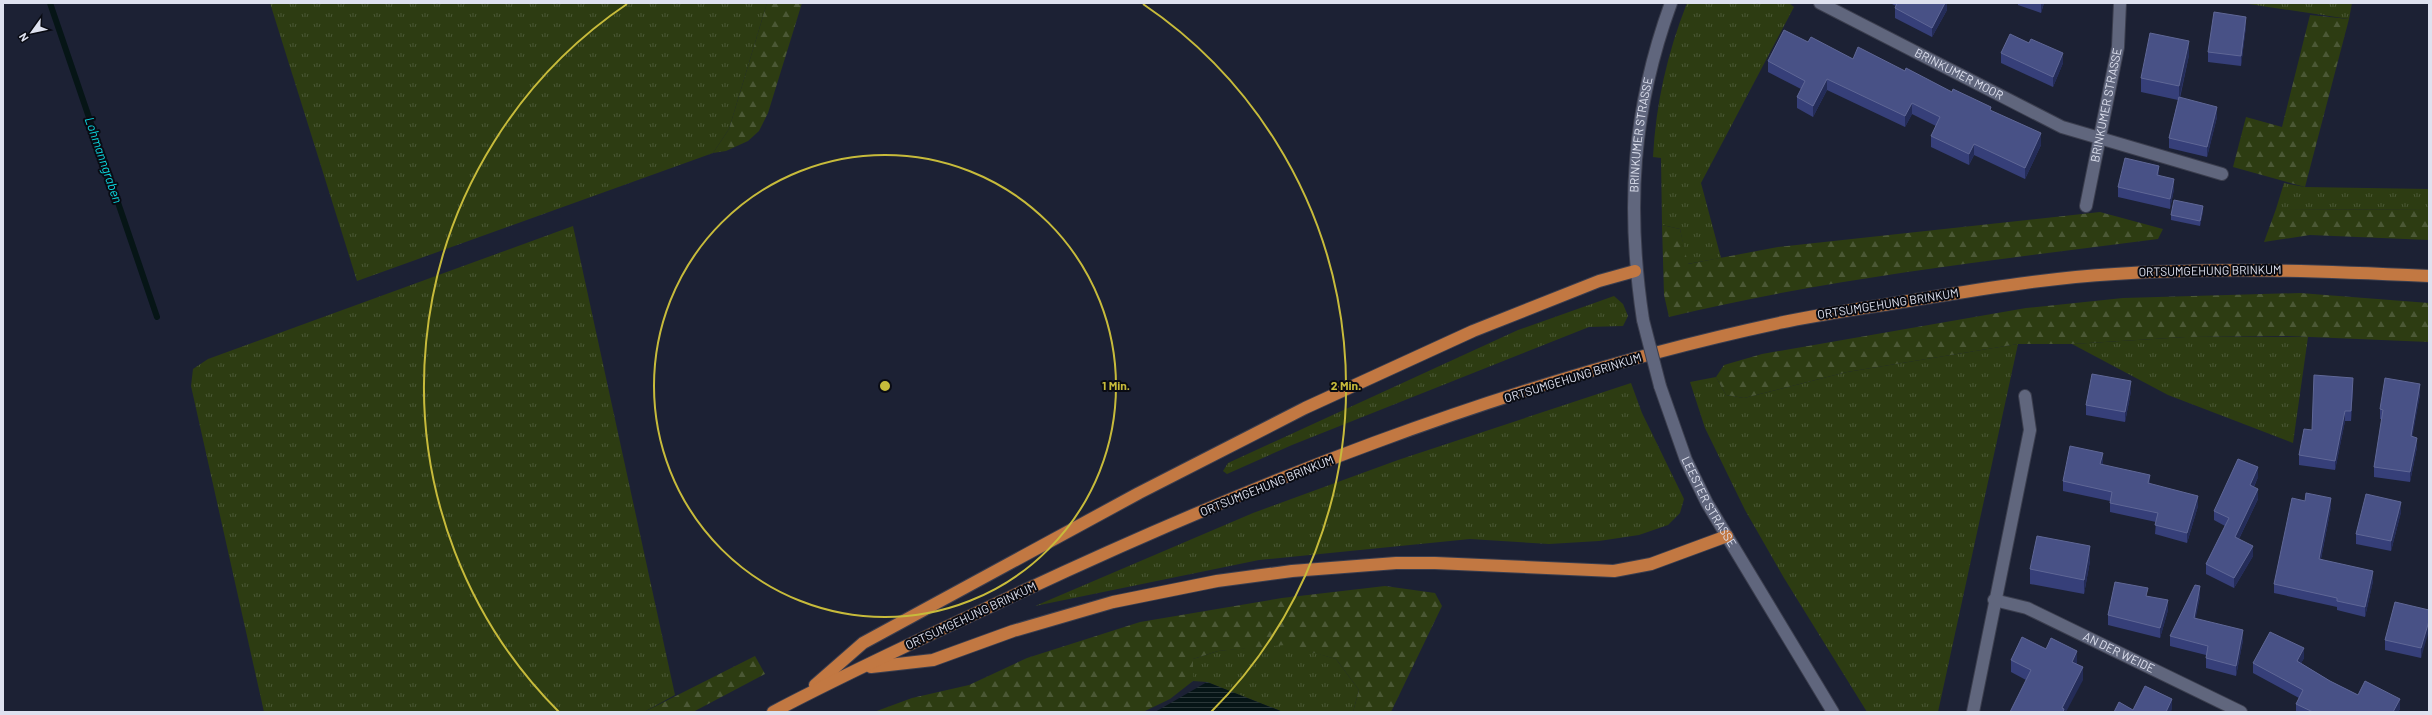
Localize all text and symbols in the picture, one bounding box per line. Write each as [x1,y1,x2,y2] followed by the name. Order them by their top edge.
[12,12,52,52] north arrow
[16,31,31,44] text: N
[1913,45,2006,102] street label: BRINKUMER MOOR
[2087,46,2124,163] street label: BRINKUMER STRASSE
[1626,76,1655,193] street label: BRINKUMER STRASSE
[82,115,126,205] water label: Lohmanngraben
[2138,262,2282,278] street label: ORTSUMGEHUNG BRINKUM
[1816,285,1959,321] street label: ORTSUMGEHUNG BRINKUM
[1502,349,1643,405] street label: ORTSUMGEHUNG BRINKUM
[1102,378,1130,392] text: 1 Min.
[1331,378,1361,392] text: 2 Min.
[878,379,892,393] centre of rings
[1198,452,1335,518] street label: ORTSUMGEHUNG BRINKUM
[1679,454,1740,549] street label: LEESTER STRASSE
[903,579,1038,652] street label: ORTSUMGEHUNG BRINKUM
[2081,628,2157,675] street label: AN DER WEIDE

